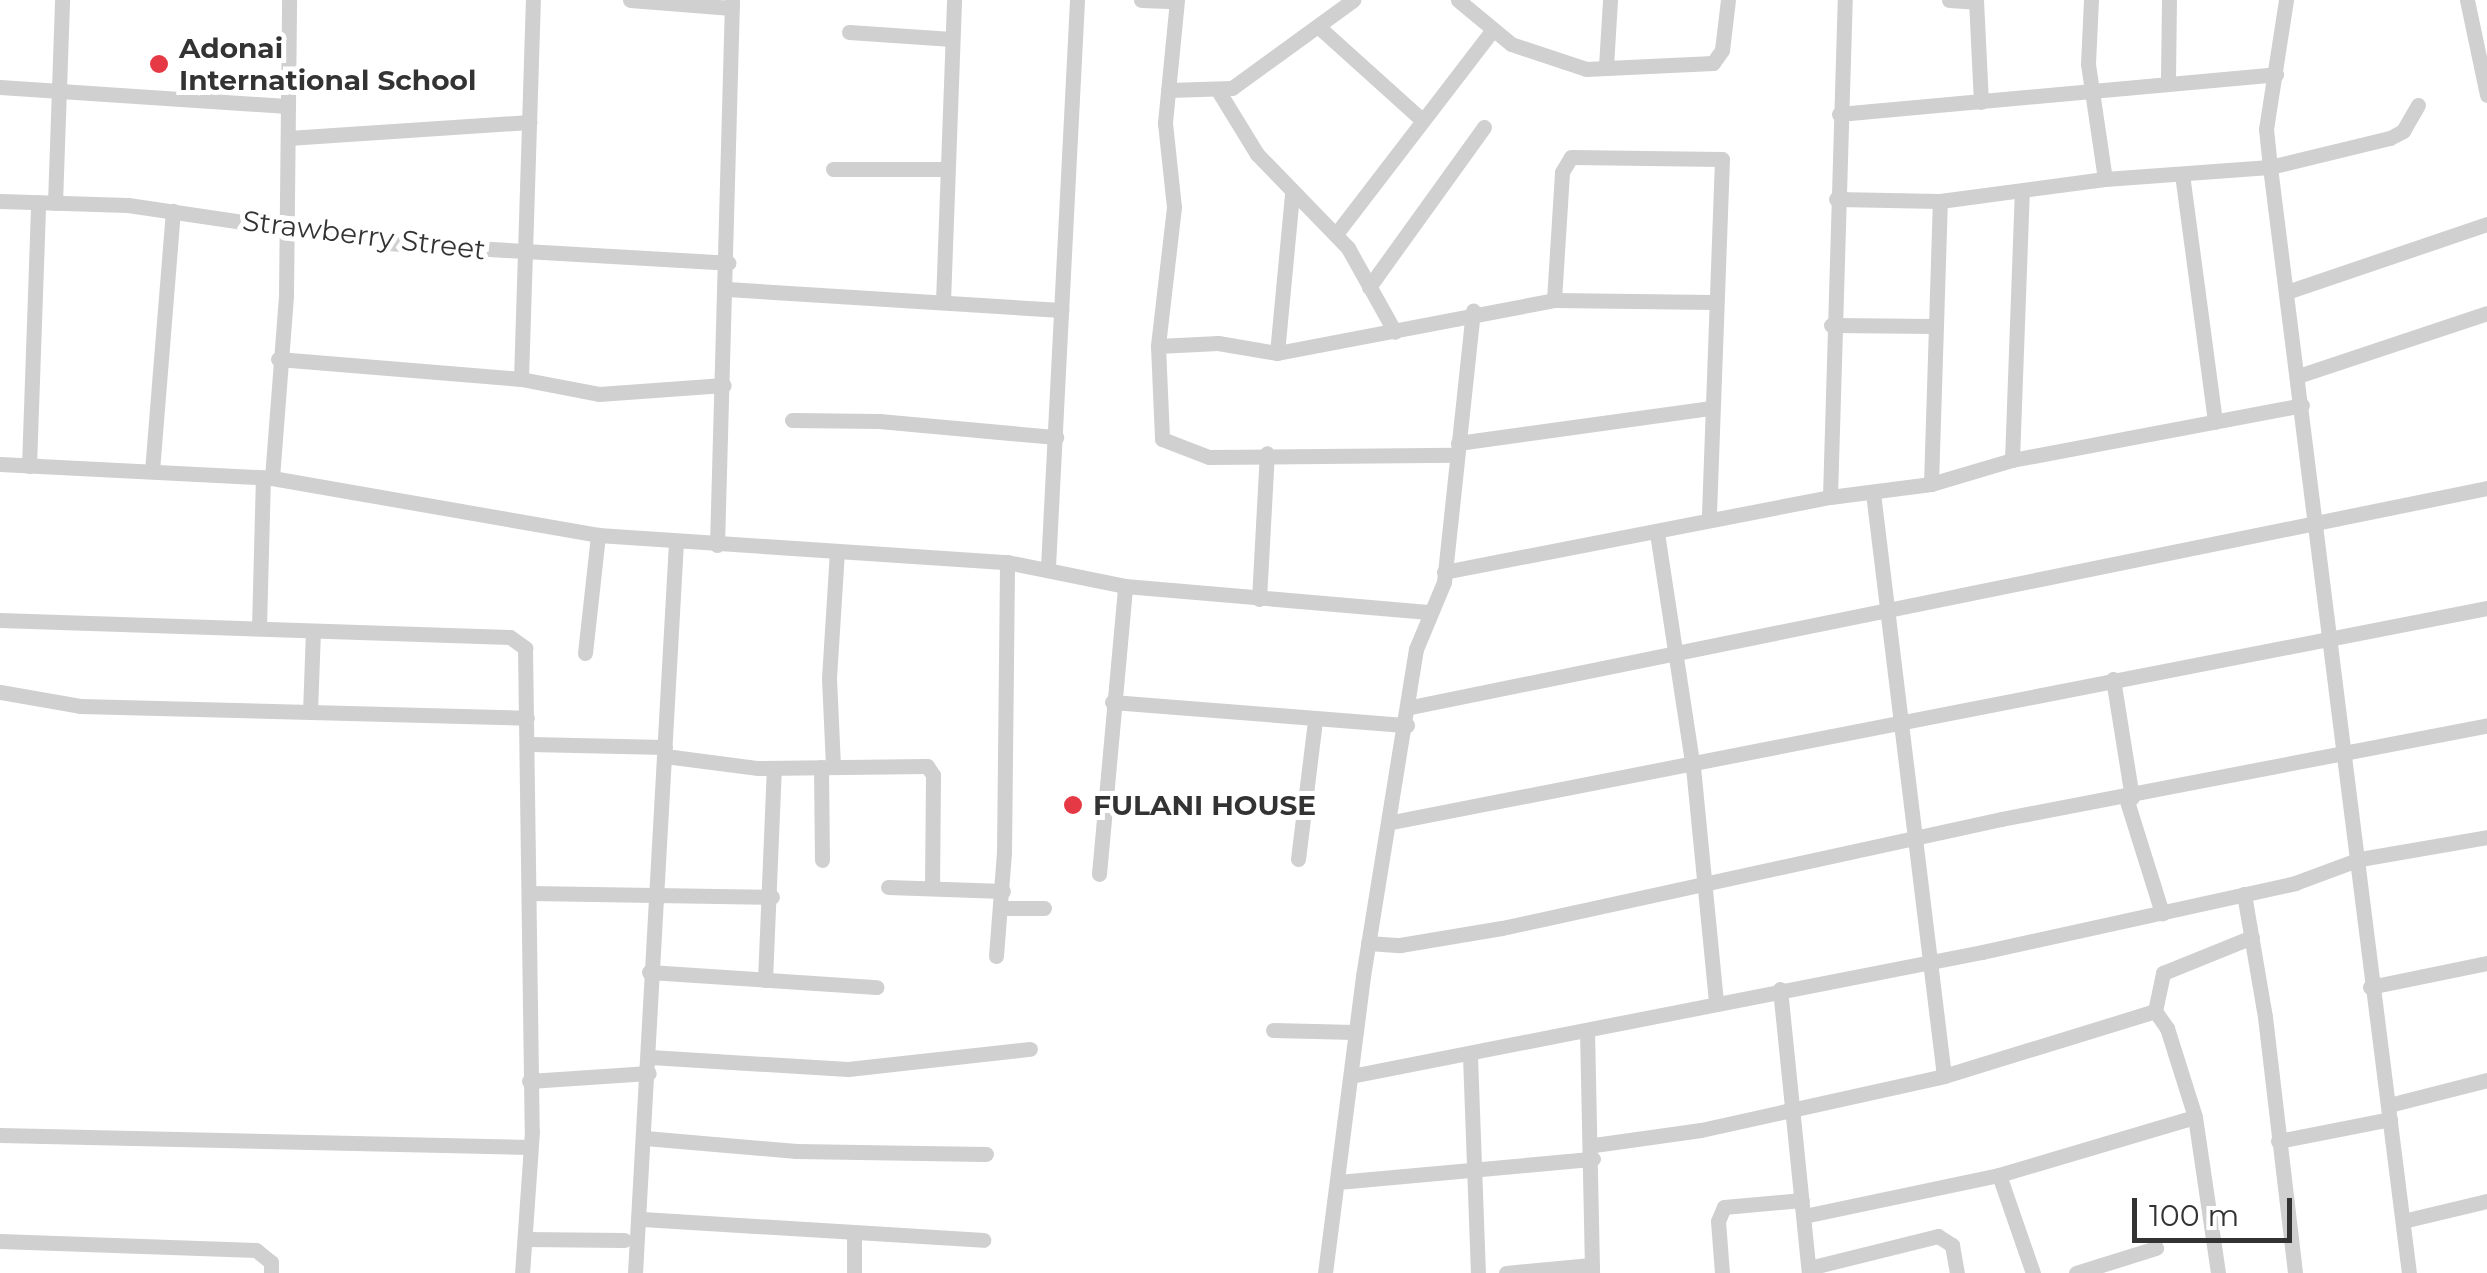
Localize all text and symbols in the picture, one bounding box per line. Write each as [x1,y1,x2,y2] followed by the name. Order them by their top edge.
[179,31,476,97] place label: Adonai International School
[148,53,170,75] marker: Adonai International School
[241,203,487,267] street label: Strawberry Street
[1093,788,1316,822] place label: FULANI HOUSE
[1062,794,1084,816] marker: FULANI HOUSE
[2137,1178,2297,1240] scale bar
[2149,1197,2239,1234] text: 100 m

